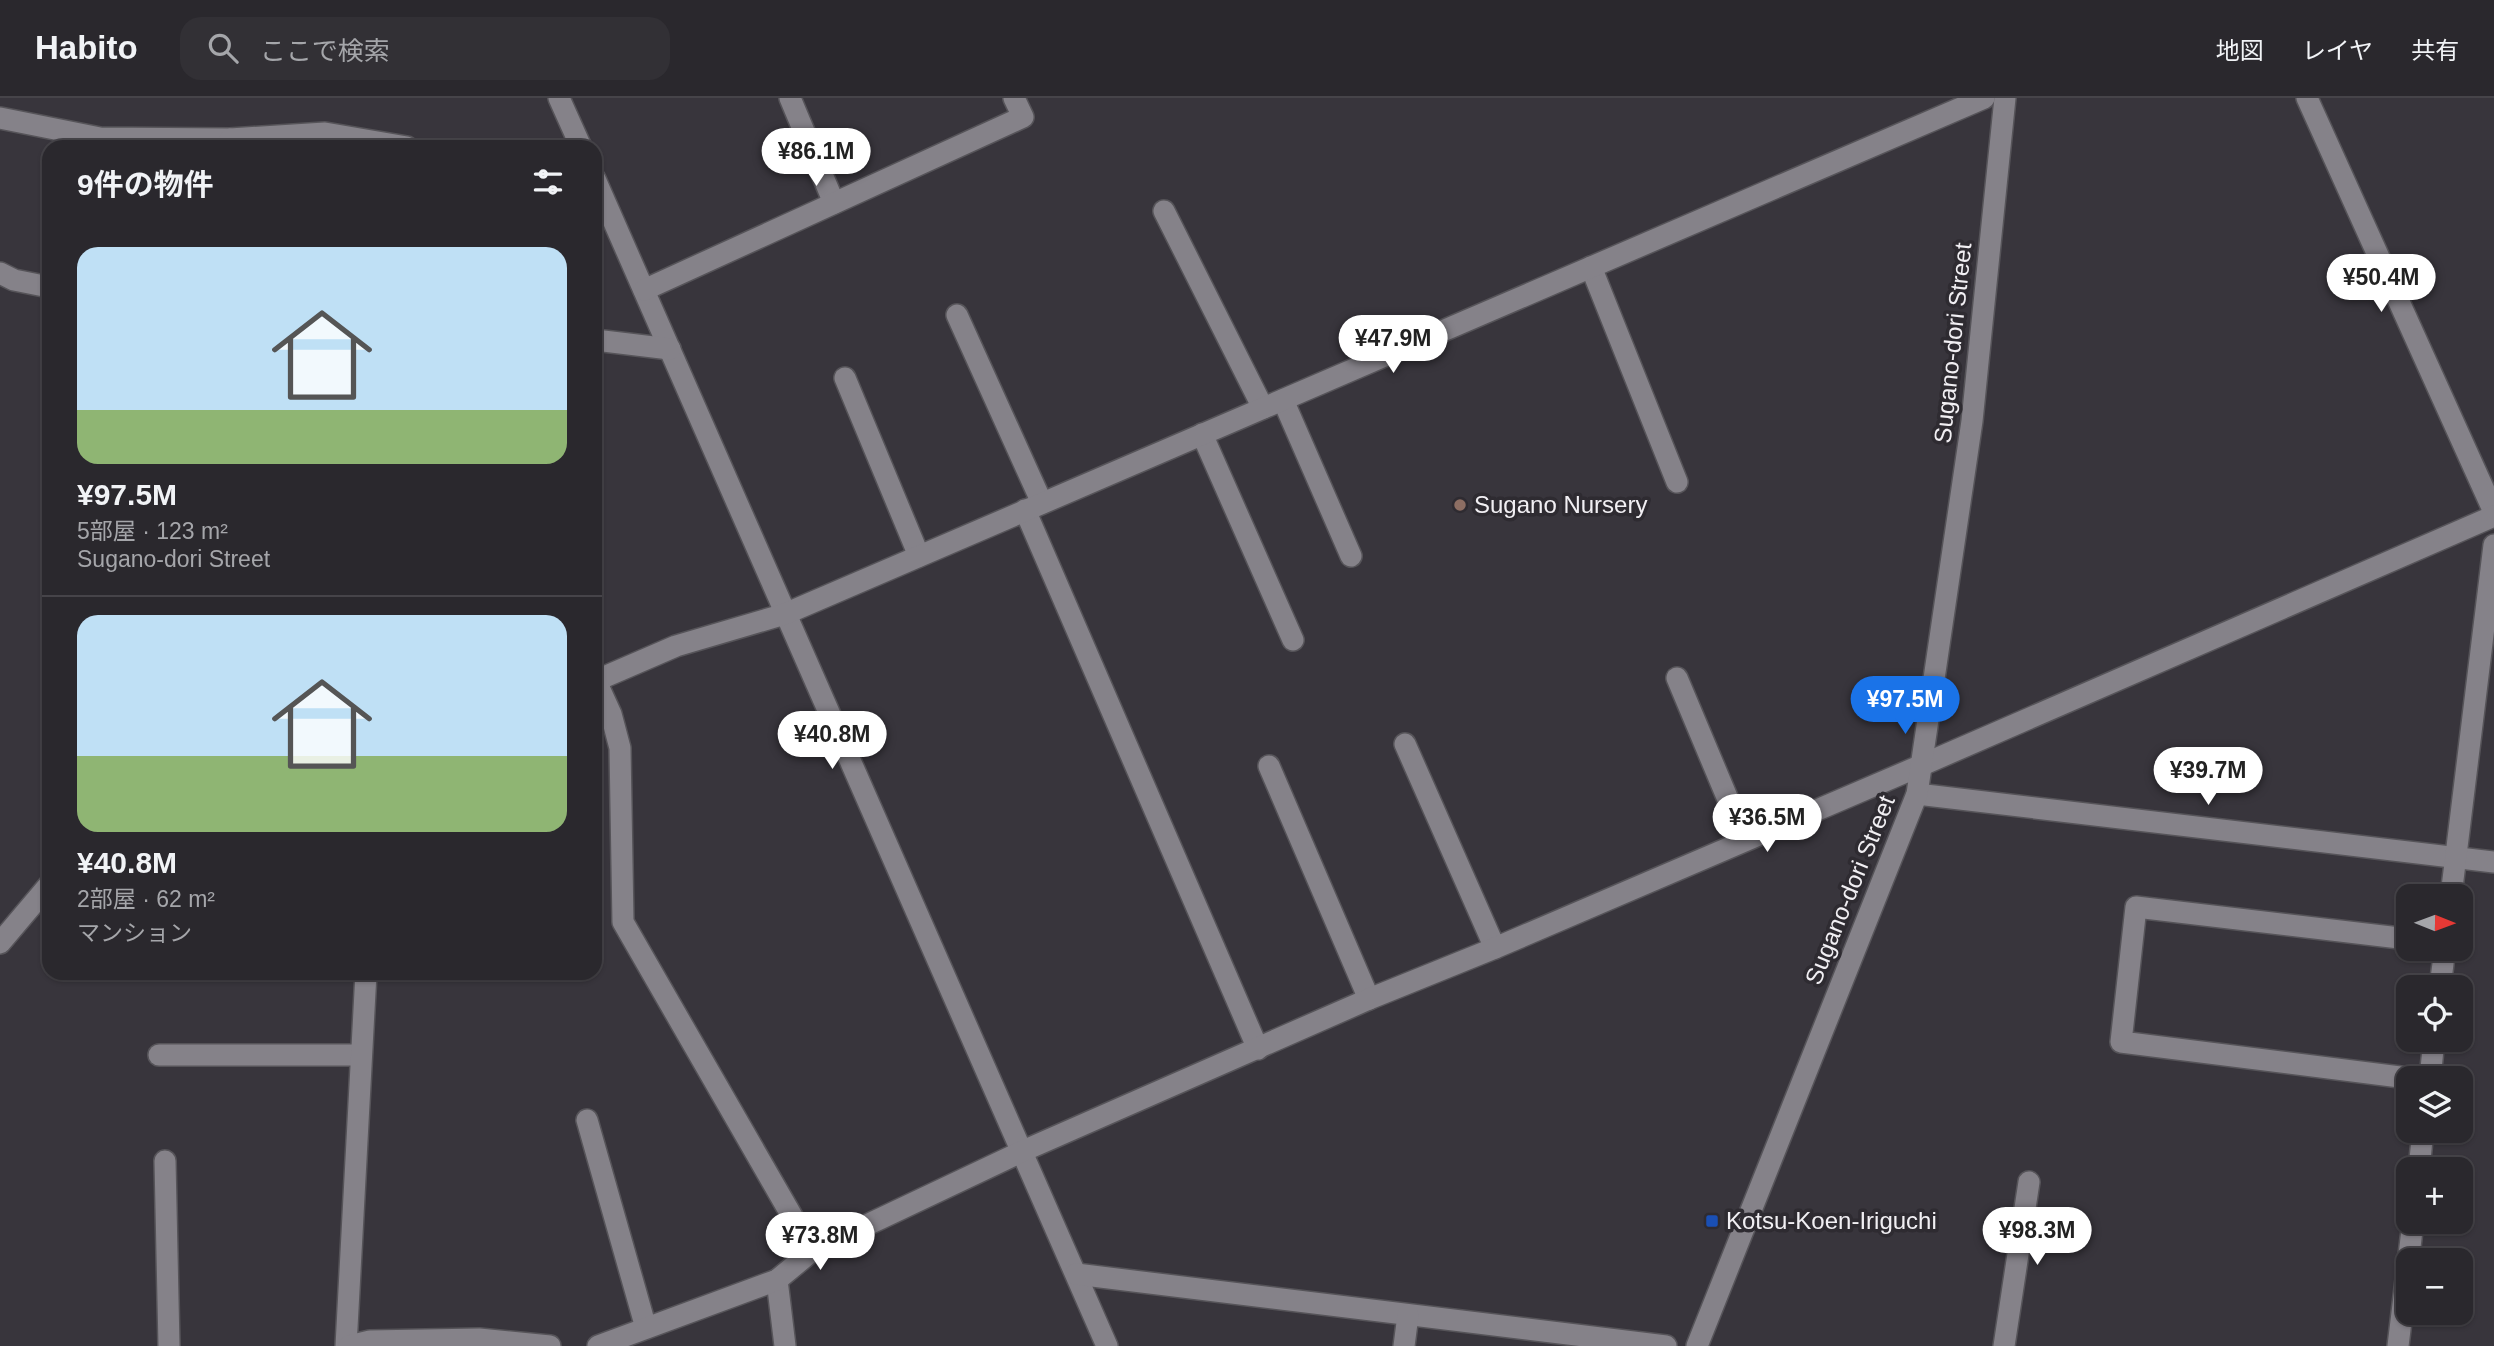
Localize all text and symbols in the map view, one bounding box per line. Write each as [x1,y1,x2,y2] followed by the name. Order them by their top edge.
[180,17,670,80] search box
[35,29,138,66] text: Habito
[204,29,242,67] icon: search
[260,36,390,66] text: ここで検索
[2216,37,2264,64] text: 地図
[2302,37,2373,64] text: レイヤ
[2411,37,2459,64] text: 共有
[759,129,873,188] pin: ¥86.1M
[778,138,854,164] text: ¥86.1M
[529,163,567,201] icon: filters
[77,168,214,201] text: 9件の物件
[1929,241,1976,445] street label: Sugano-dori Street
[2324,254,2438,314] pin: ¥50.4M
[2343,264,2419,290] text: ¥50.4M
[259,292,385,418] icon: home
[1336,316,1450,375] pin: ¥47.9M
[1355,325,1431,351] text: ¥47.9M
[77,478,177,511] text: ¥97.5M
[1474,491,1647,518] place label: Sugano Nursery
[1452,497,1468,513] marker: Sugano Nursery
[77,518,228,544] text: 5部屋 · 123 m²
[77,546,270,572] text: Sugano-dori Street
[259,661,385,787] icon: home
[1848,676,1962,736] pin: ¥97.5M
[1867,686,1943,712] text: ¥97.5M
[775,712,889,771] pin: ¥40.8M
[794,721,870,747] text: ¥40.8M
[2151,748,2265,807] pin: ¥39.7M
[2170,757,2246,783] text: ¥39.7M
[1799,791,1900,988] street label: Sugano-dori Street
[1710,794,1824,854] pin: ¥36.5M
[1729,804,1805,830] text: ¥36.5M
[77,846,177,879] text: ¥40.8M
[2396,884,2473,961] north arrow
[2396,884,2473,1325] map controls
[77,886,215,912] text: 2部屋 · 62 m²
[77,920,192,946] text: マンション
[2396,975,2473,1052] button: locate
[2396,1066,2473,1143] button: layers
[2396,1157,2473,1234] button: +
[1726,1207,1937,1234] place label: Kotsu-Koen-Iriguchi
[1980,1208,2094,1267] pin: ¥98.3M
[763,1212,877,1272] pin: ¥73.8M
[1704,1213,1720,1229] marker: Kotsu-Koen-Iriguchi
[1999,1217,2075,1243] text: ¥98.3M
[782,1222,858,1248] text: ¥73.8M
[2396,1248,2473,1325] button: −

